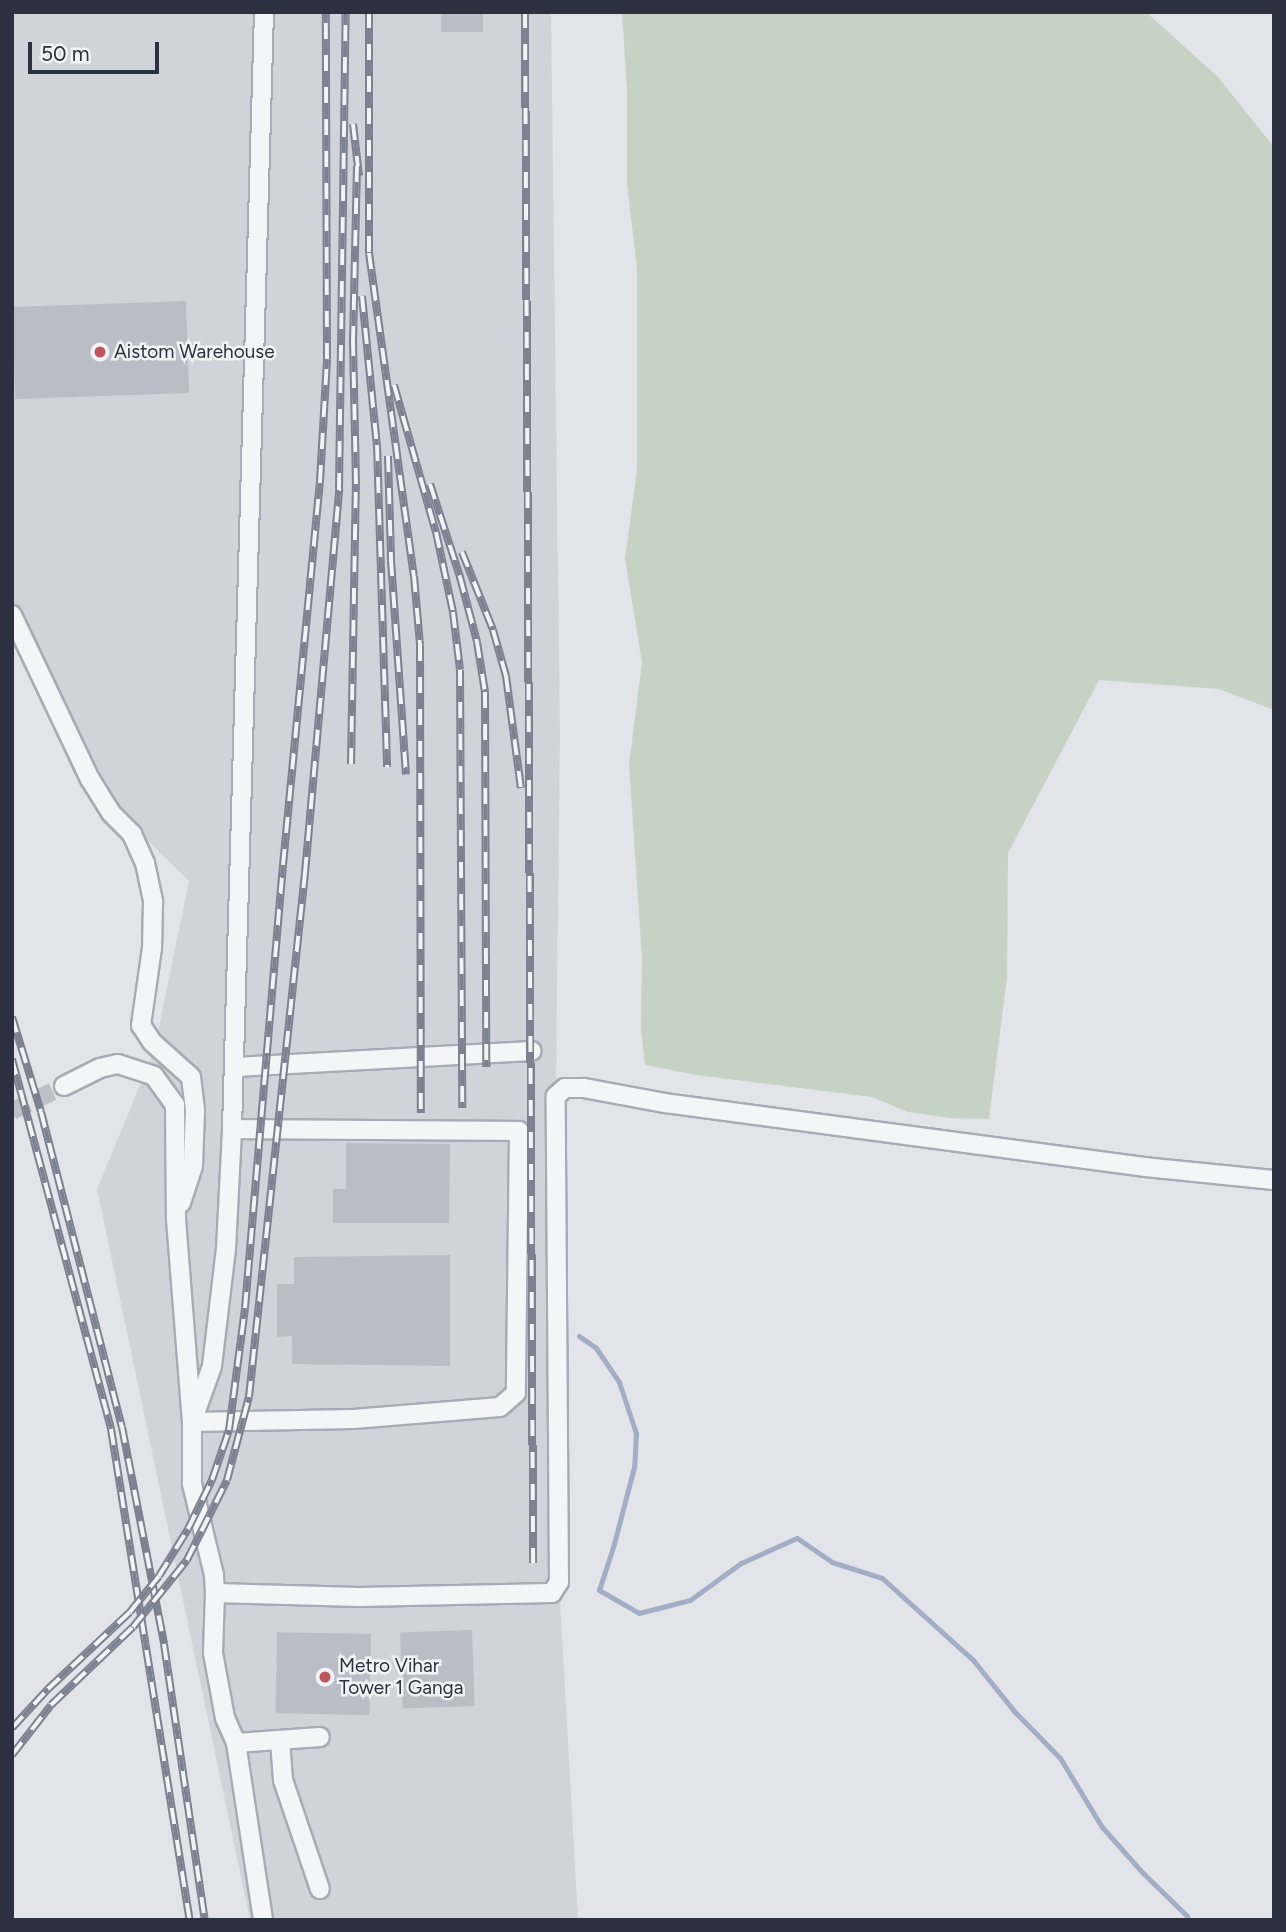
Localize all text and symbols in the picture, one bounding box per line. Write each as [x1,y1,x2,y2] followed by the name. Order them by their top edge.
[32,28,163,72] scale bar
[41,41,90,66] text: 50 m
[114,341,275,363] place label: Aistom Warehouse
[92,344,108,360] marker: Aistom Warehouse
[339,1655,463,1699] place label: Metro Vihar Tower 1 Ganga
[317,1669,333,1685] marker: Metro Vihar Tower 1 Ganga

